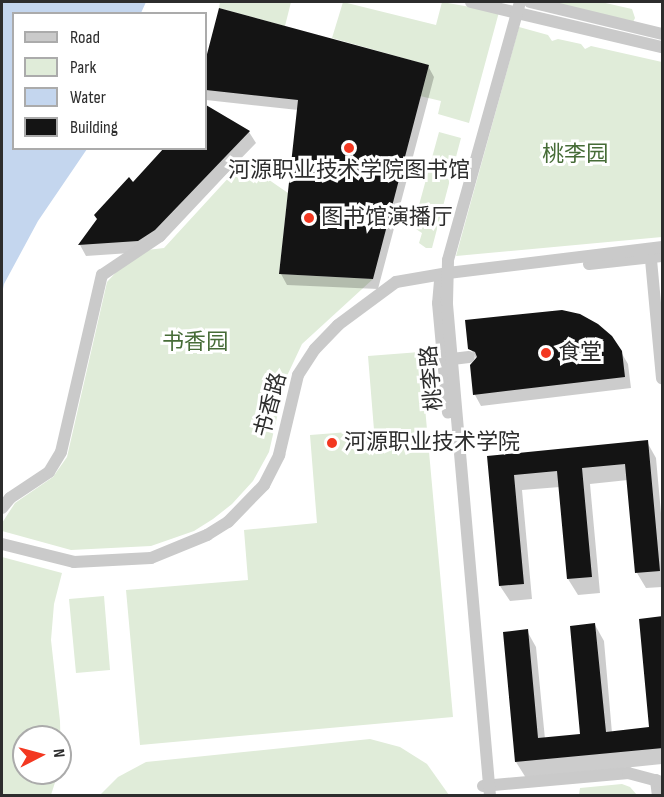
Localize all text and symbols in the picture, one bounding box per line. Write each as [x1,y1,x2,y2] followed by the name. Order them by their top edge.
[12,12,207,150] legend
[70,27,100,48] text: Road
[70,57,96,78] text: Park
[70,87,106,108] text: Water
[70,117,118,138] text: Building
[342,141,356,155] marker: 河源职业技术学院图书馆
[542,142,608,168] park label: 桃李园
[228,158,470,184] place label: 河源职业技术学院图书馆
[321,205,453,231] place label: 图书馆演播厅
[302,211,316,225] marker: 图书馆演播厅
[162,330,228,356] park label: 书香园
[558,340,602,366] place label: 食堂
[416,344,448,412] street label: 桃李路
[539,346,553,360] marker: 食堂
[250,370,292,440] street label: 书香路
[344,430,520,456] place label: 河源职业技术学院
[325,436,339,450] marker: 河源职业技术学院
[12,725,72,785] north arrow
[49,748,68,759] text: N

